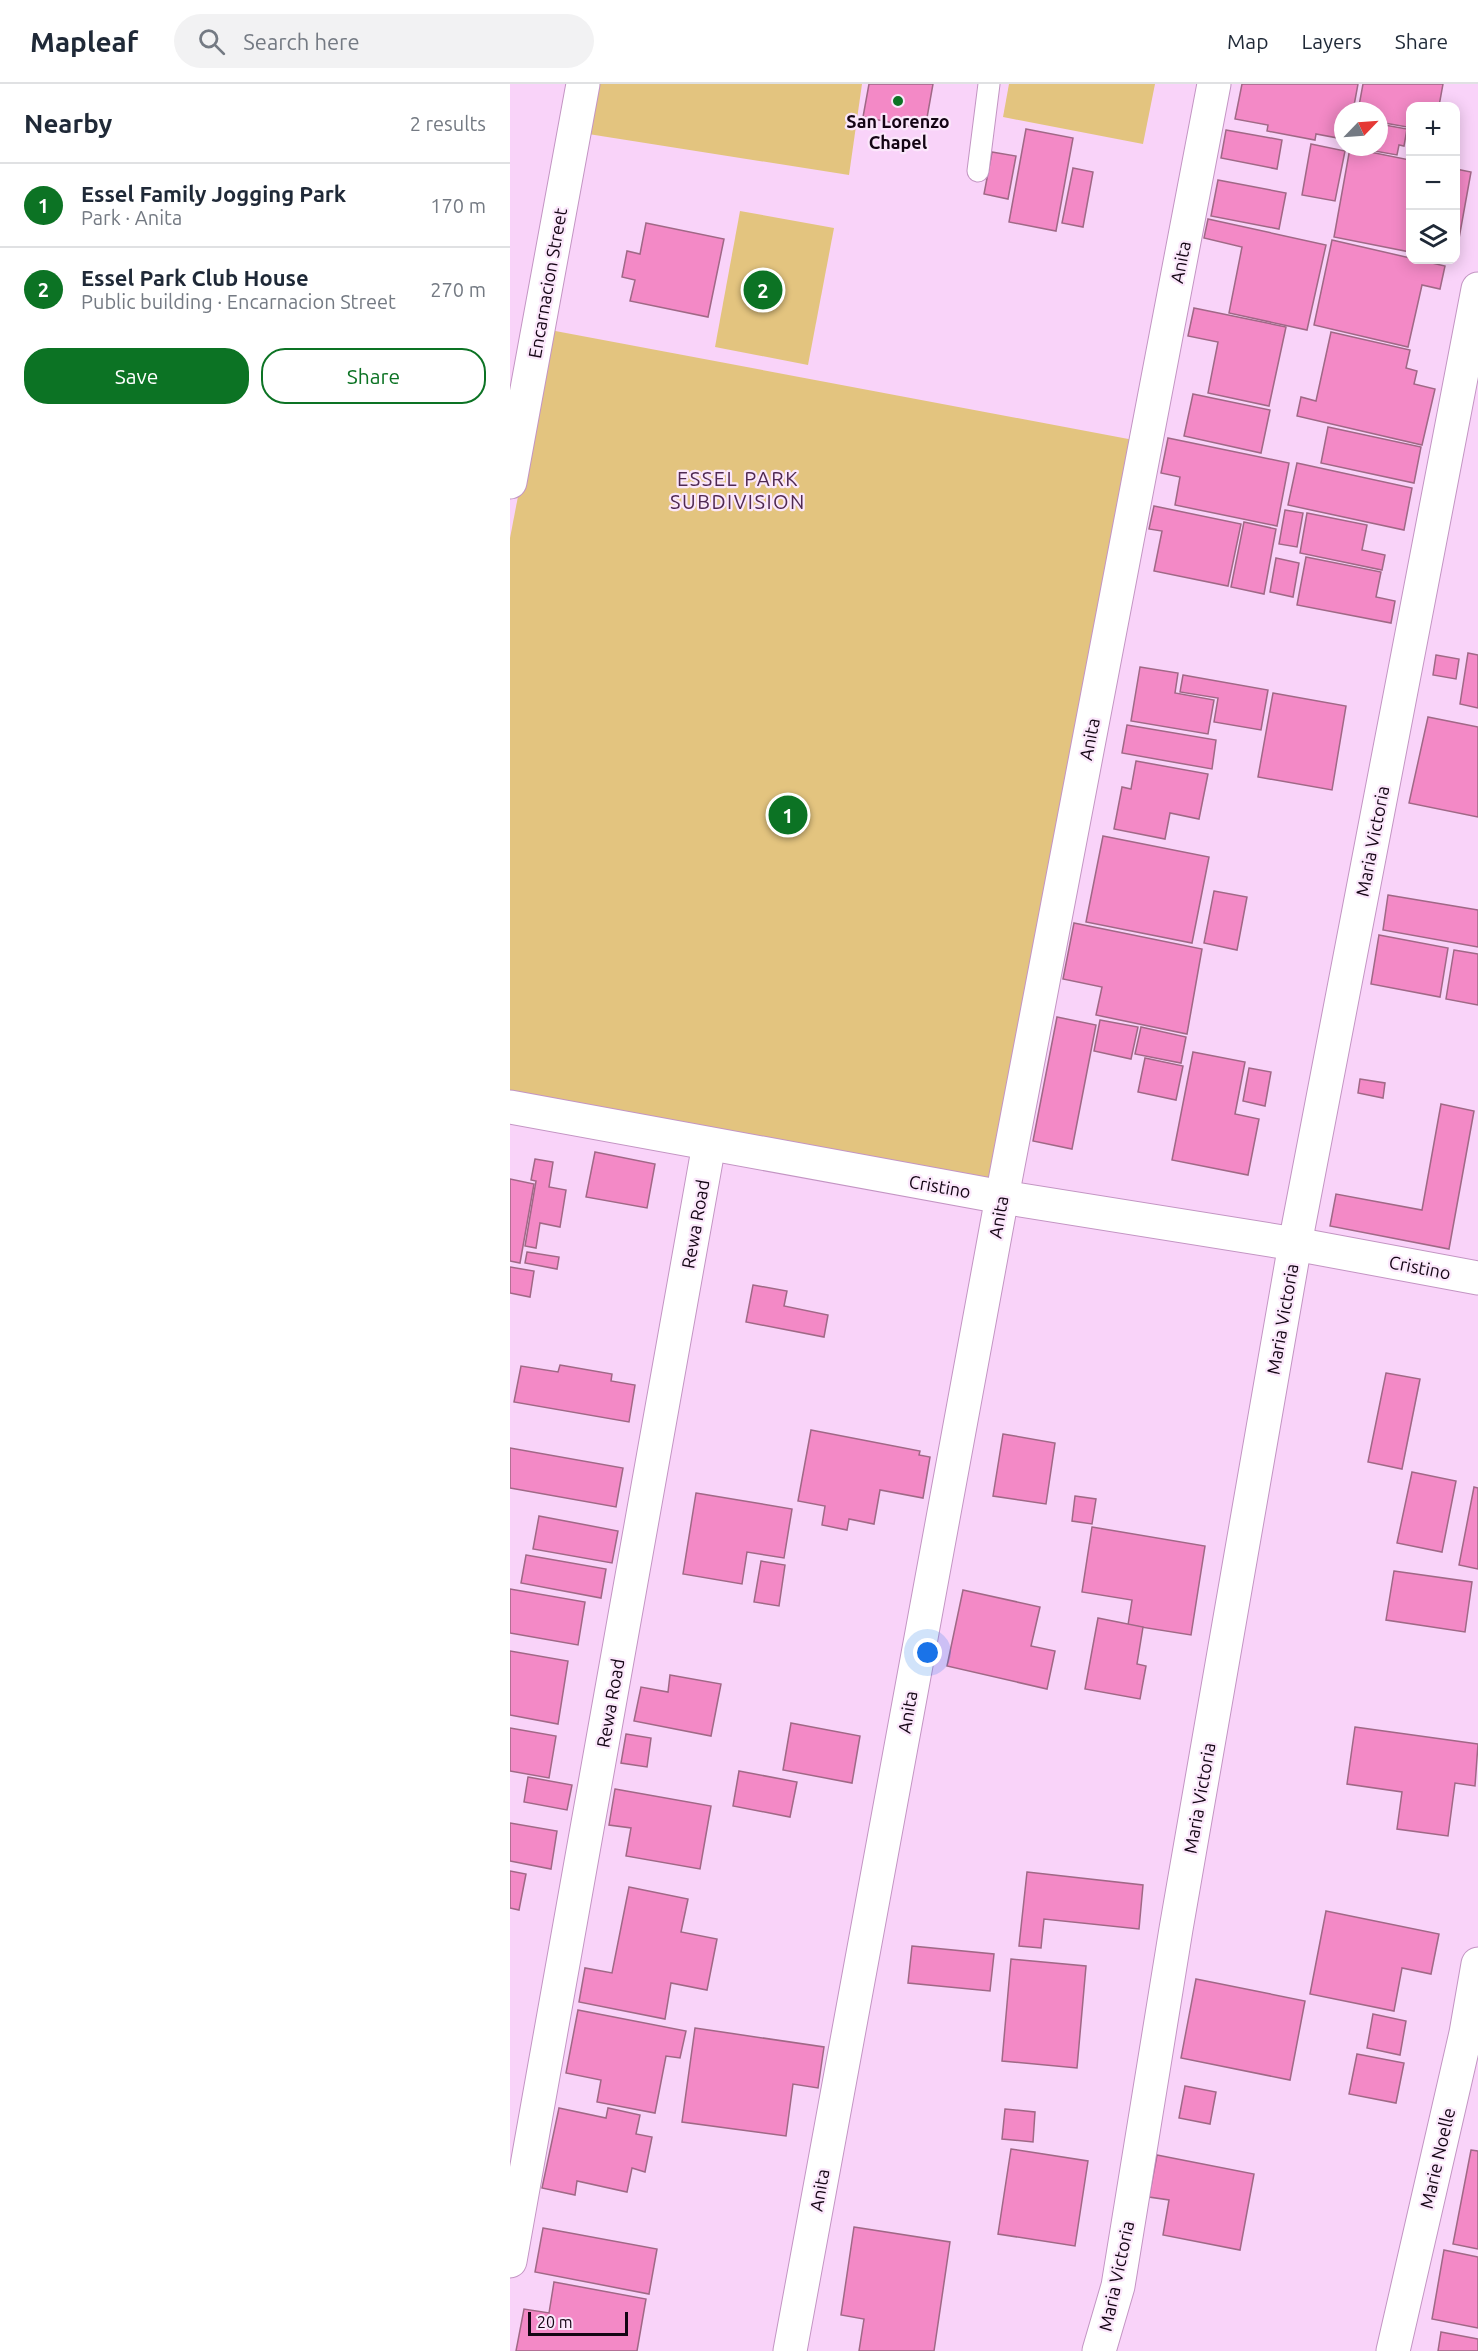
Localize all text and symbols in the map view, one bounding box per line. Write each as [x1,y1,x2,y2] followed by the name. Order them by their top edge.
[174,14,594,68] search box
[195,25,228,58] icon: search
[30,26,138,57] text: Mapleaf
[243,29,360,54] text: Search here
[1227,29,1268,53] text: Map
[1301,29,1362,53] text: Layers
[1395,29,1448,53] text: Share
[891,94,905,108] marker: San Lorenzo Chapel
[1334,102,1388,156] north arrow
[1406,102,1460,264] map controls
[1406,102,1460,156] button: +
[24,109,112,138] text: Nearby
[846,111,950,152] place label: San Lorenzo Chapel
[410,112,486,135] text: 2 results
[1406,156,1460,210] button: −
[81,181,346,206] text: Essel Family Jogging Park
[38,194,49,217] text: 1
[430,194,486,217] text: 170 m
[81,206,182,229] text: Park · Anita
[524,206,570,360] street label: Encarnacion Street
[1406,210,1460,264] button: layers
[1166,239,1194,285] street label: Anita
[81,265,309,290] text: Essel Park Club House
[744,268,782,312] pin: 2
[38,278,49,301] text: 2
[430,278,486,301] text: 270 m
[81,290,396,313] text: Public building · Encarnacion Street
[24,348,249,404] button: Save
[261,348,486,404] button: Share
[670,467,806,513] district label: ESSEL PARK SUBDIVISION
[1075,716,1103,762] street label: Anita
[1351,784,1393,898] street label: Maria Victoria
[768,792,808,838] pin: 1
[908,1171,972,1201] street label: Cristino
[677,1178,713,1270] street label: Rewa Road
[984,1194,1012,1240] street label: Anita
[1388,1251,1452,1283] street label: Cristino
[1262,1262,1302,1376] street label: Maria Victoria
[913,1638,942,1667] your location
[592,1657,628,1749] street label: Rewa Road
[893,1689,921,1735] street label: Anita
[1179,1741,1219,1855] street label: Maria Victoria
[1416,2106,1458,2210] street label: Marie Noelle
[805,2167,833,2213] street label: Anita
[1095,2219,1137,2333] street label: Maria Victoria
[528,2309,628,2336] scale bar
[537,2313,573,2331] text: 20 m

